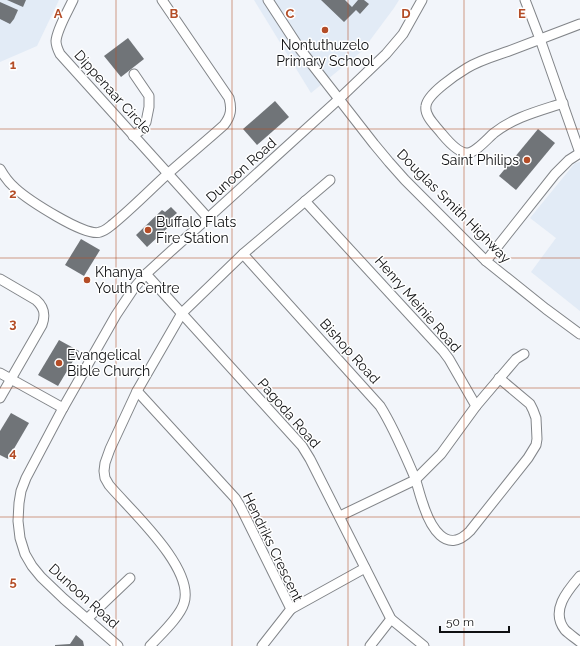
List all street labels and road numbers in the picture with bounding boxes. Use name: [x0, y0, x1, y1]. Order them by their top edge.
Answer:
street label: Dippenaar Circle: [71, 47, 155, 137]
street label: Dunoon Road: [203, 134, 279, 206]
street label: Douglas Smith Highway: [394, 146, 514, 266]
street label: Henry Meinie Road: [372, 253, 464, 355]
street label: Bishop Road: [317, 315, 383, 387]
street label: Pagoda Road: [255, 375, 323, 451]
street label: Hendriks Crescent: [240, 490, 306, 604]
street label: Dunoon Road: [46, 560, 122, 632]

